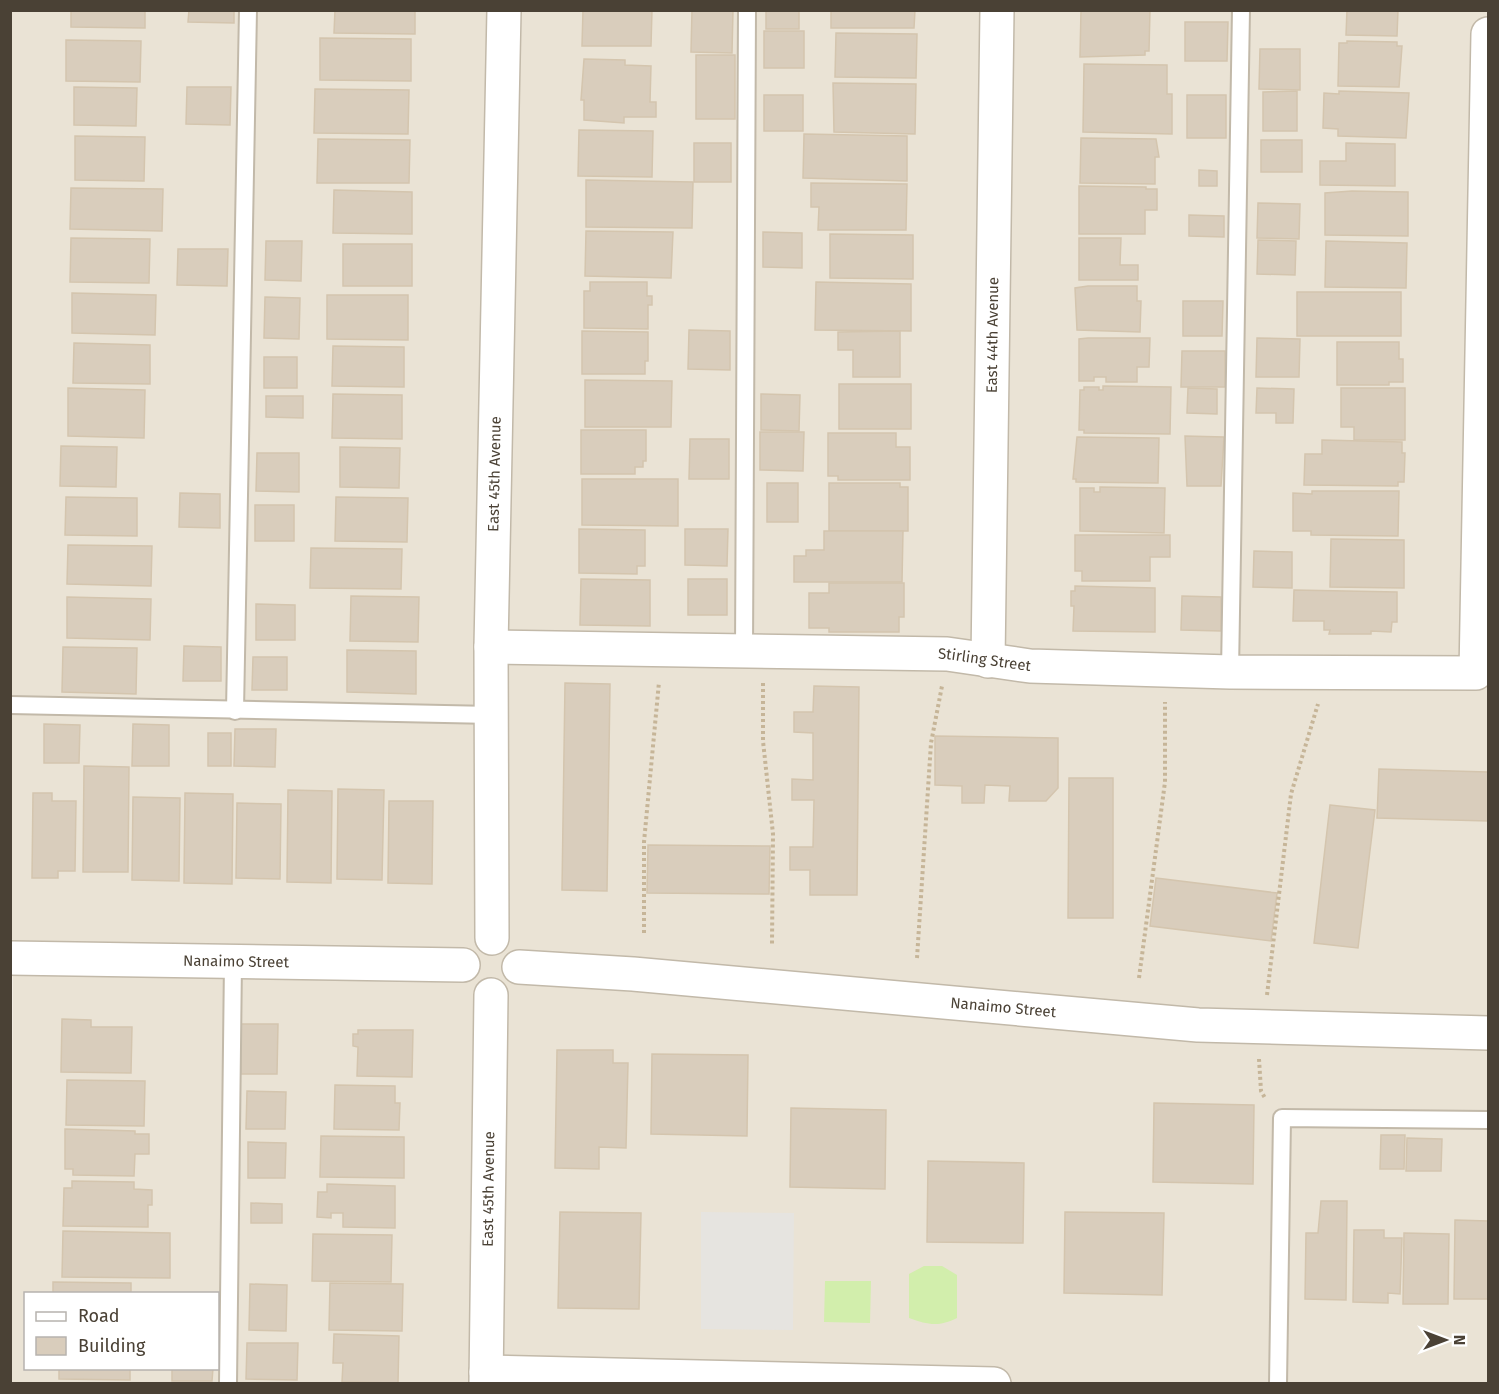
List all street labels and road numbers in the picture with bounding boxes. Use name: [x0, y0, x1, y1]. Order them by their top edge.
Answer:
street label: East 44th Avenue: [983, 277, 1002, 393]
street label: East 45th Avenue: [484, 416, 505, 532]
street label: Stirling Street: [938, 645, 1033, 675]
street label: Nanaimo Street: [183, 952, 290, 971]
street label: Nanaimo Street: [950, 994, 1057, 1021]
street label: East 45th Avenue: [479, 1131, 498, 1247]

